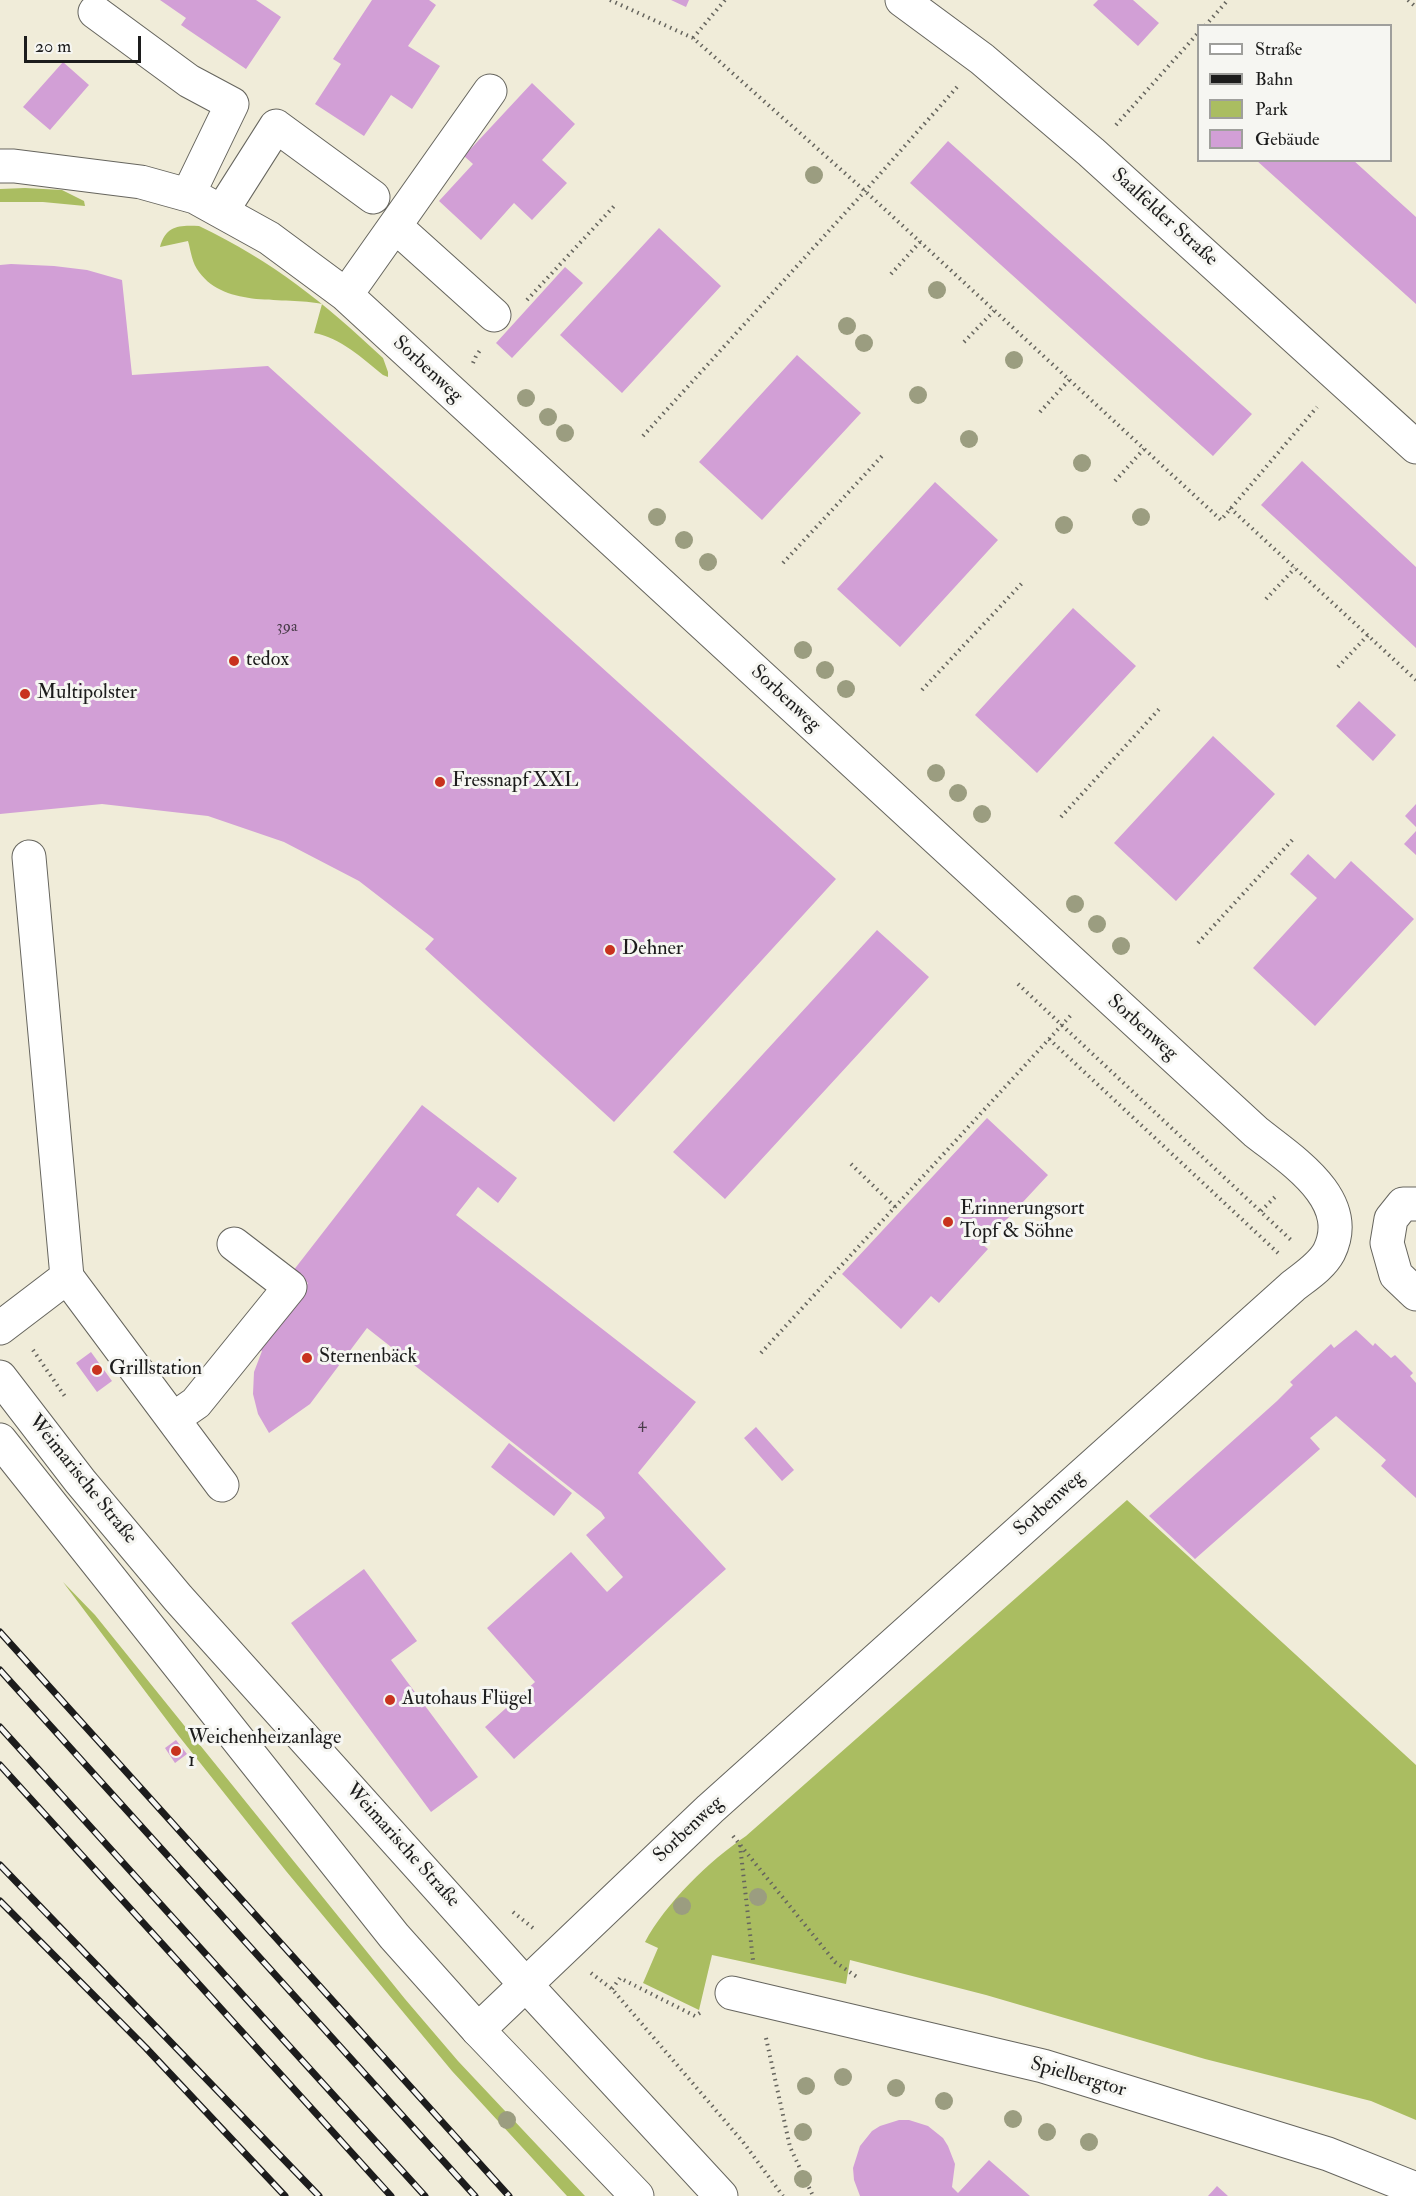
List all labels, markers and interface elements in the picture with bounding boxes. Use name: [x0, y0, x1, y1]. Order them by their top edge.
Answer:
scale bar: [27, 24, 144, 62]
legend: [1197, 24, 1392, 162]
text: 20 m: [35, 35, 71, 58]
text: Straße: [1255, 38, 1302, 61]
text: Bahn: [1255, 68, 1293, 91]
text: Park: [1255, 98, 1288, 121]
text: Gebäude: [1255, 128, 1320, 151]
street label: Saalfelder Straße: [1106, 164, 1222, 272]
street label: Sorbenweg: [387, 332, 467, 408]
house number: 39a: [277, 618, 297, 638]
place label: tedox: [246, 649, 289, 673]
marker: tedox: [227, 654, 241, 668]
street label: Sorbenweg: [745, 661, 825, 737]
place label: Multipolster: [37, 682, 137, 706]
marker: Multipolster: [18, 687, 32, 701]
place label: Fressnapf XXL: [452, 770, 578, 794]
marker: Fressnapf XXL: [433, 775, 447, 789]
place label: Dehner: [622, 938, 683, 962]
marker: Dehner: [603, 943, 617, 957]
street label: Sorbenweg: [1102, 990, 1182, 1066]
place label: Erinnerungsort Topf & Söhne: [960, 1198, 1085, 1245]
marker: Erinnerungsort Topf & Söhne: [941, 1215, 955, 1229]
place label: Sternenbäck: [319, 1346, 417, 1370]
marker: Sternenbäck: [300, 1351, 314, 1365]
place label: Grillstation: [109, 1358, 202, 1382]
marker: Grillstation: [90, 1363, 104, 1377]
street label: Weimarische Straße: [23, 1411, 141, 1549]
house number: 4: [638, 1415, 646, 1435]
street label: Sorbenweg: [1010, 1466, 1090, 1542]
place label: Autohaus Flügel: [402, 1688, 532, 1712]
marker: Autohaus Flügel: [383, 1693, 397, 1707]
place label: Weichenheizanlage 1: [188, 1727, 341, 1774]
marker: Weichenheizanlage 1: [169, 1744, 183, 1758]
street label: Weimarische Straße: [340, 1779, 464, 1913]
street label: Sorbenweg: [649, 1792, 729, 1868]
street label: Spielbergtor: [1027, 2053, 1129, 2103]

